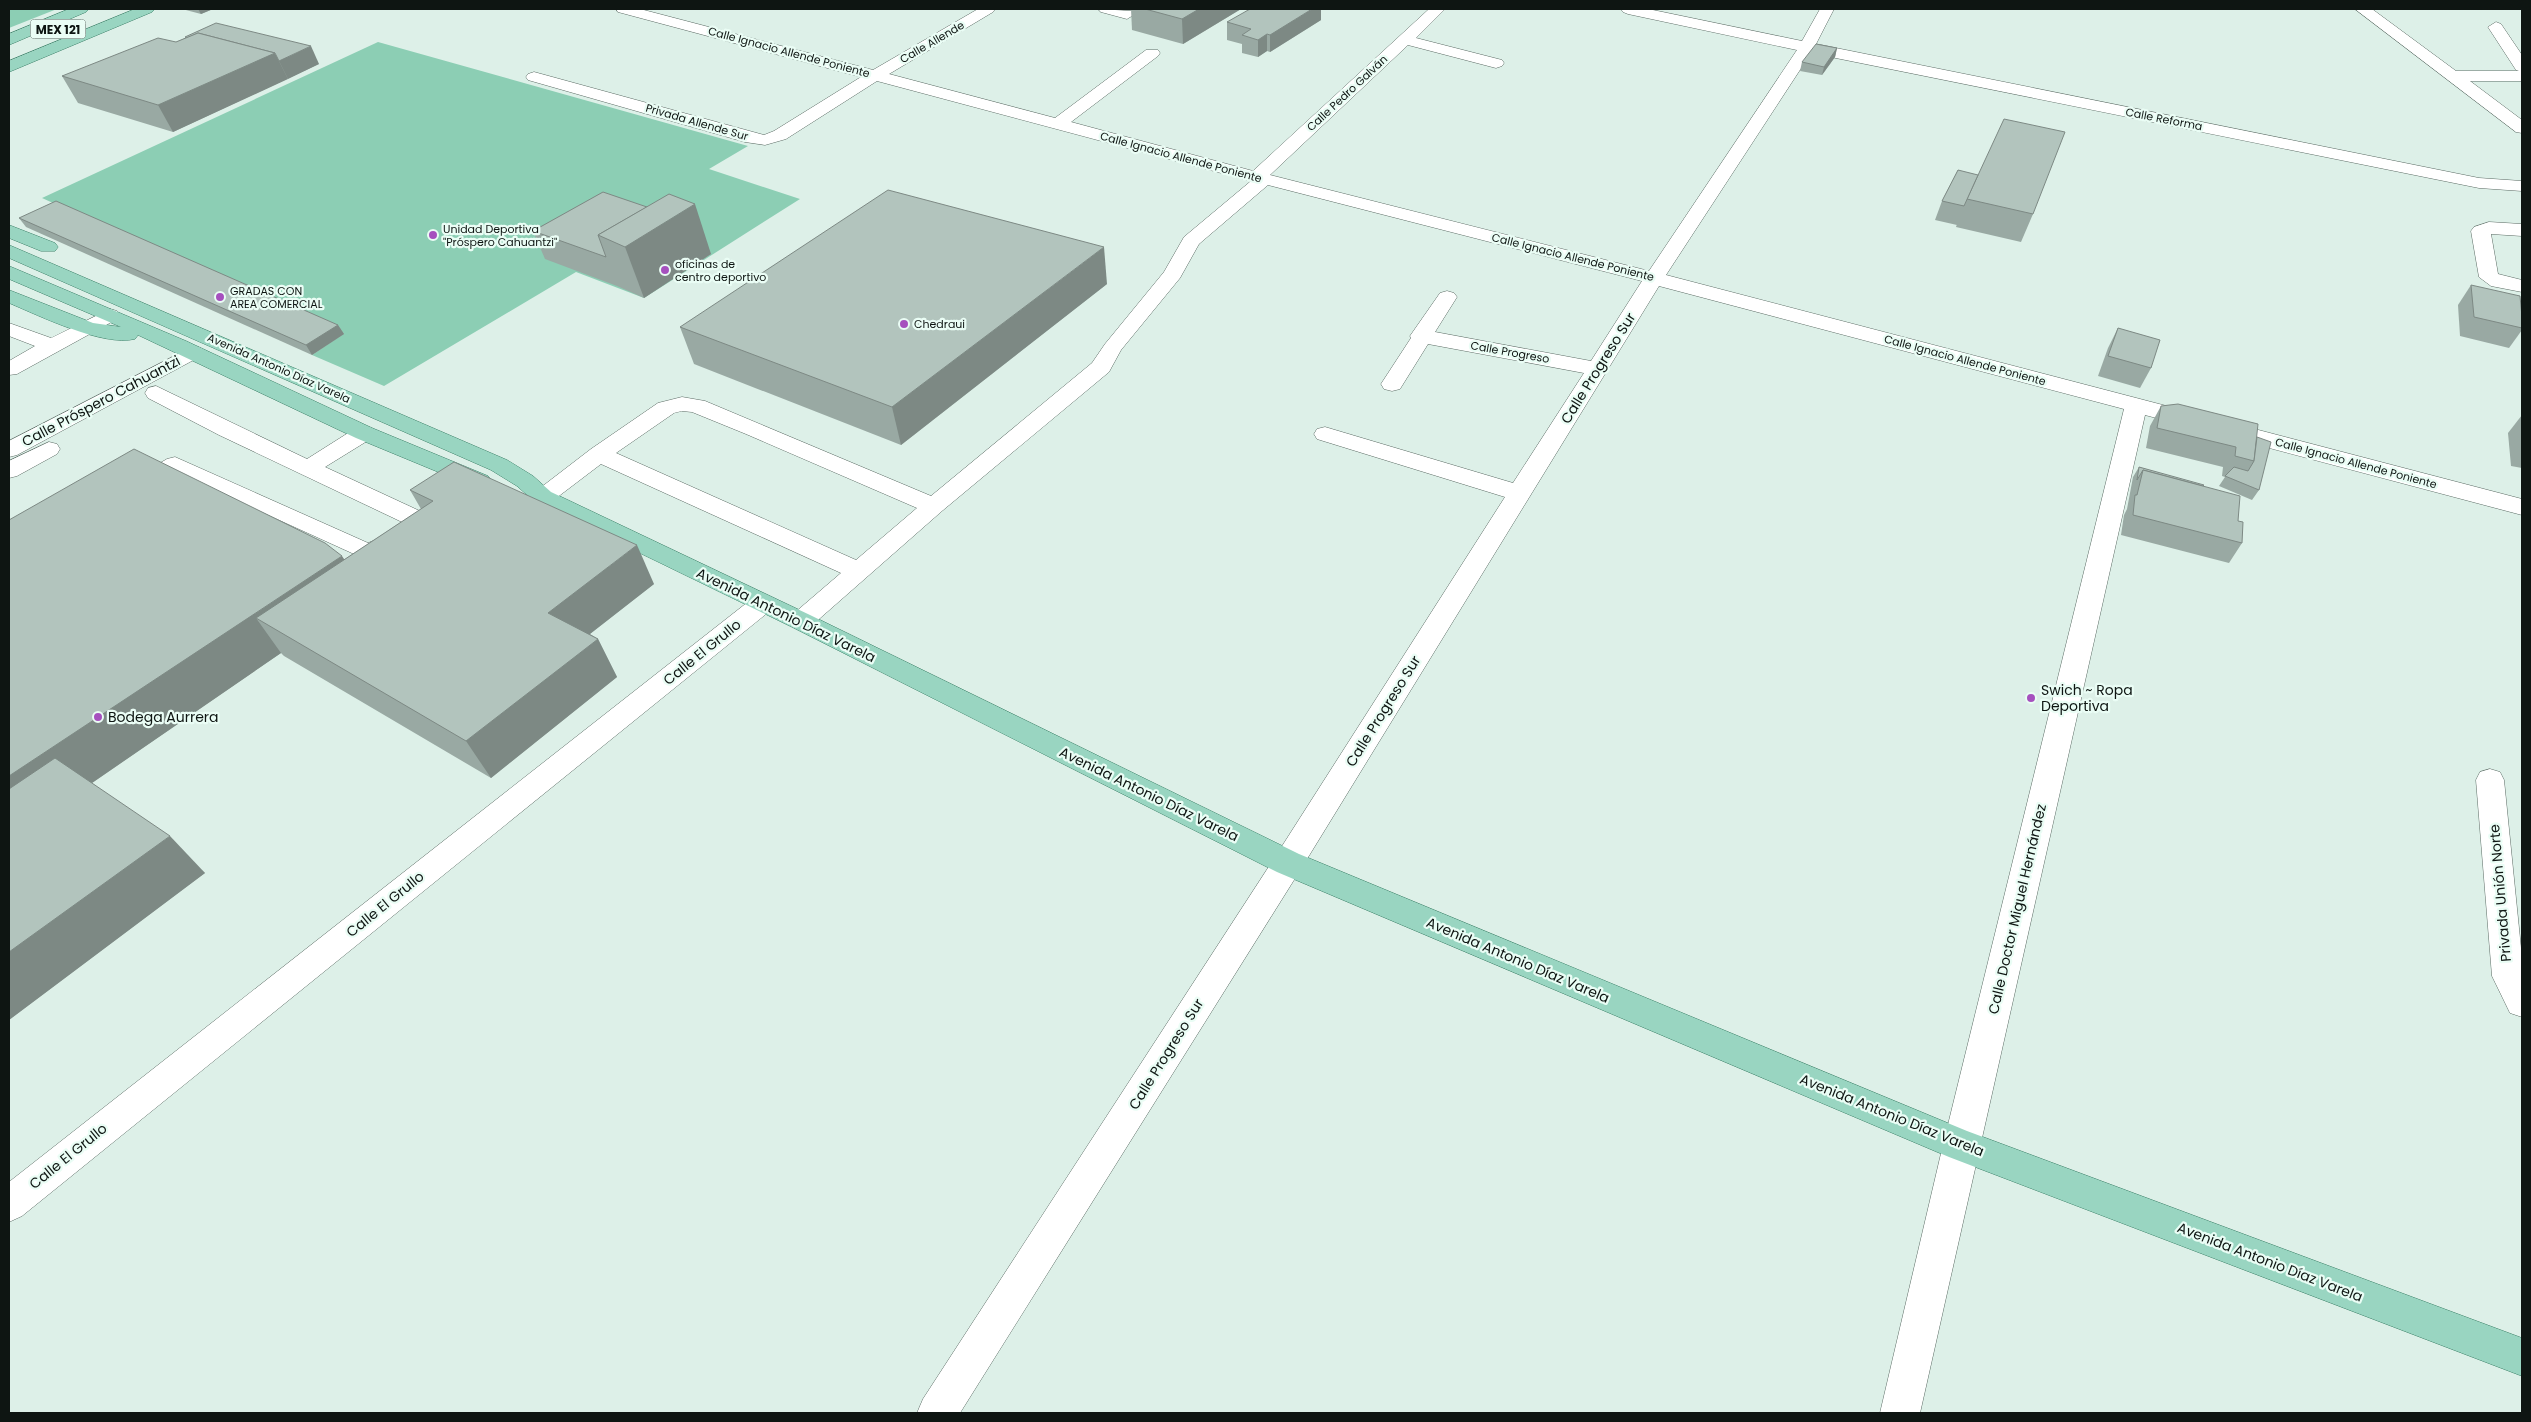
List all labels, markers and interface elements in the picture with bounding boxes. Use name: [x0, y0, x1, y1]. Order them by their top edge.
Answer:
street label: Calle Allende: [897, 17, 967, 67]
road number: MEX 121: [30, 20, 86, 38]
street label: Calle Ignacio Allende Poniente: [706, 23, 872, 81]
street label: Calle Pedro Galván: [1303, 51, 1391, 135]
street label: Privada Allende Sur: [644, 100, 750, 144]
street label: Calle Reforma: [2124, 104, 2204, 134]
street label: Calle Ignacio Allende Poniente: [1098, 128, 1264, 186]
place label: Unidad Deportiva "Próspero Cahuantzi": [443, 221, 557, 250]
marker: Unidad Deportiva "Próspero Cahuantzi": [427, 229, 439, 241]
street label: Calle Ignacio Allende Poniente: [1490, 229, 1656, 285]
place label: oficinas de centro deportivo: [675, 256, 766, 285]
marker: oficinas de centro deportivo: [659, 264, 671, 276]
place label: GRADAS CON AREA COMERCIAL: [230, 283, 323, 312]
marker: GRADAS CON AREA COMERCIAL: [214, 291, 226, 303]
street label: Calle Progreso Sur: [1556, 309, 1640, 427]
place label: Chedraui: [914, 316, 965, 332]
marker: Chedraui: [898, 318, 910, 330]
street label: Avenida Antonio Díaz Varela: [205, 329, 353, 407]
street label: Calle Ignacio Allende Poniente: [1882, 331, 2048, 389]
street label: Calle Progreso: [1469, 337, 1551, 367]
street label: Calle Próspero Cahuantzi: [18, 351, 184, 451]
street label: Calle Ignacio Allende Poniente: [2273, 434, 2439, 492]
street label: Avenida Antonio Díaz Varela: [693, 563, 879, 667]
street label: Calle El Grullo: [659, 614, 745, 690]
street label: Calle Progreso Sur: [1341, 652, 1425, 770]
place label: Swich ~ Ropa Deportiva: [2041, 680, 2133, 716]
marker: Swich ~ Ropa Deportiva: [2025, 692, 2037, 704]
place label: Bodega Aurrera: [108, 707, 219, 727]
marker: Bodega Aurrera: [92, 711, 104, 723]
street label: Avenida Antonio Díaz Varela: [1056, 742, 1242, 846]
street label: Calle Doctor Miguel Hernández: [1983, 802, 2051, 1016]
street label: Privada Unión Norte: [2484, 823, 2516, 963]
street label: Calle El Grullo: [342, 866, 428, 942]
street label: Avenida Antonio Díaz Varela: [1423, 912, 1613, 1008]
street label: Calle Progreso Sur: [1124, 995, 1208, 1113]
street label: Avenida Antonio Díaz Varela: [1797, 1069, 1987, 1161]
street label: Calle El Grullo: [25, 1118, 111, 1194]
street label: Avenida Antonio Díaz Varela: [2174, 1217, 2366, 1307]

